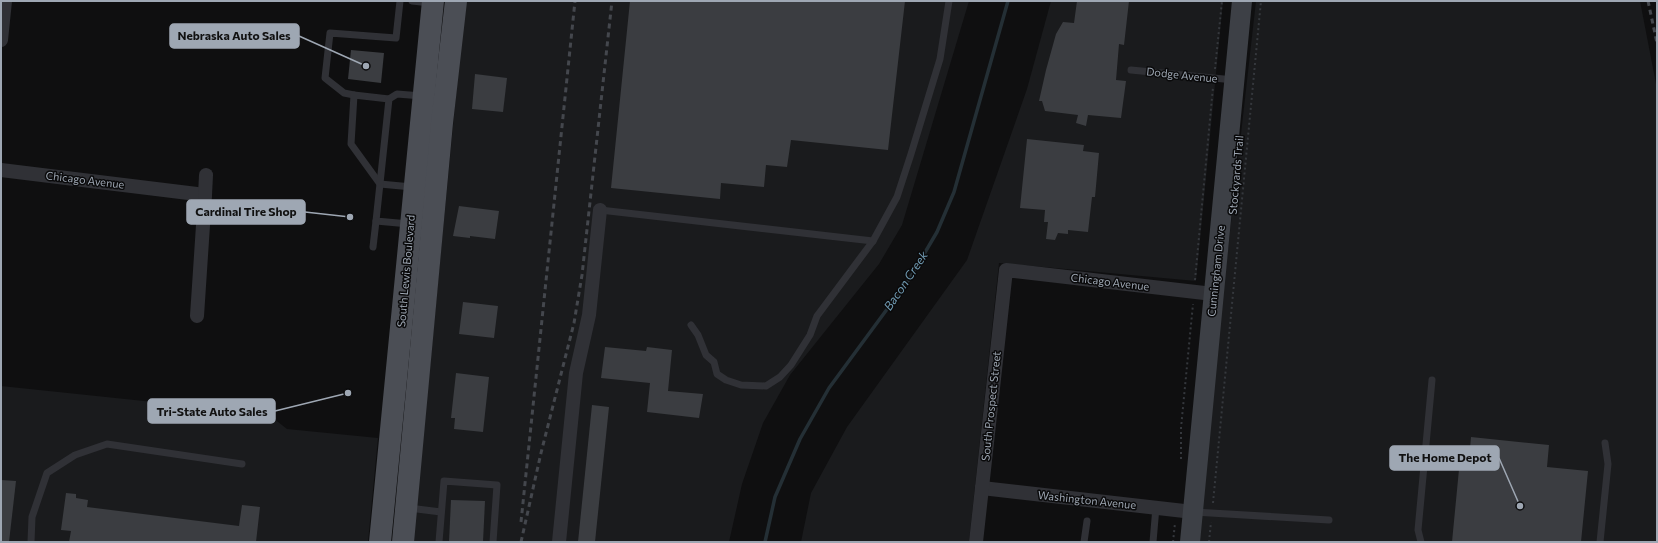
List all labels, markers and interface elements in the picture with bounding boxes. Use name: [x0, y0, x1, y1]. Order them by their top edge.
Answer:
callout: Nebraska Auto Sales: [170, 24, 299, 48]
text: Nebraska Auto Sales: [177, 28, 291, 42]
street label: Dodge Avenue: [1146, 64, 1218, 85]
street label: Stockyards Trail: [1226, 135, 1245, 215]
street label: Chicago Avenue: [45, 168, 125, 191]
callout: Cardinal Tire Shop: [187, 200, 305, 224]
text: Cardinal Tire Shop: [195, 204, 297, 218]
street label: South Lewis Boulevard: [394, 214, 417, 328]
street label: Cunningham Drive: [1204, 224, 1227, 317]
water label: Bacon Creek: [880, 248, 930, 313]
street label: Chicago Avenue: [1070, 270, 1150, 293]
street label: South Prospect Street: [978, 350, 1003, 461]
callout: Tri-State Auto Sales: [148, 399, 275, 423]
text: Tri-State Auto Sales: [156, 404, 268, 418]
callout: The Home Depot: [1390, 446, 1499, 470]
text: The Home Depot: [1399, 450, 1491, 464]
street label: Washington Avenue: [1037, 488, 1137, 511]

